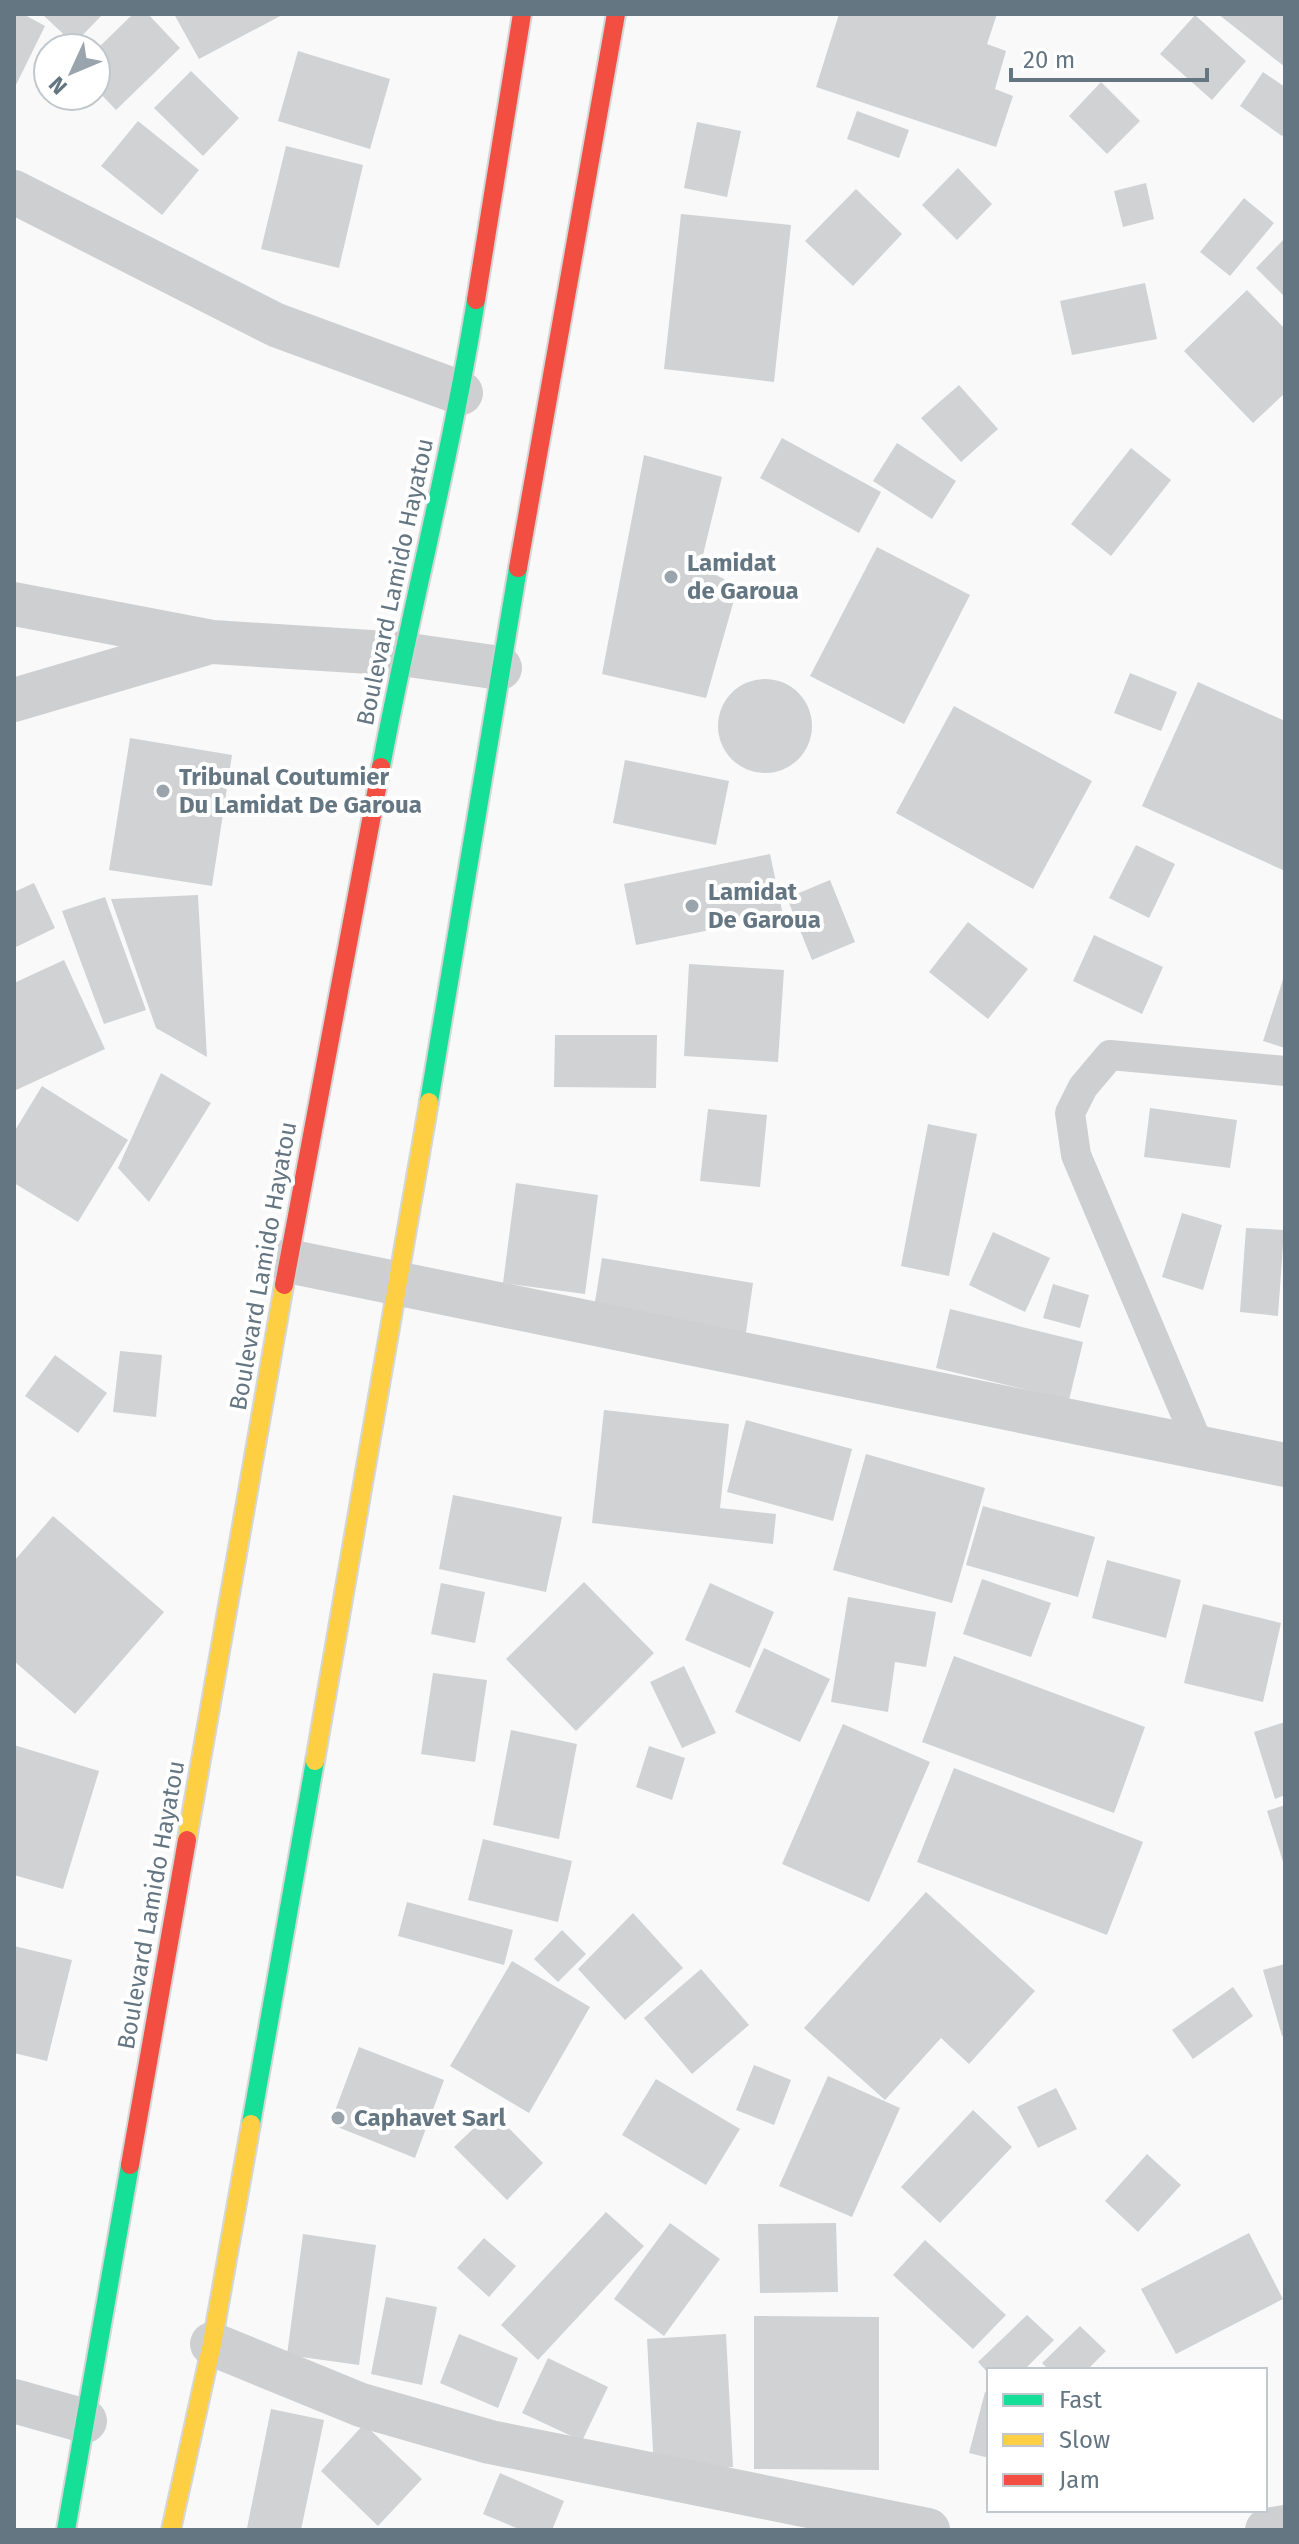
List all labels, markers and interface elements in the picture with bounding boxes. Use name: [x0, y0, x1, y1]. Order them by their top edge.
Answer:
north arrow: [32, 32, 112, 112]
scale bar: [1011, 32, 1207, 82]
text: 20 m: [1023, 46, 1075, 74]
text: N: [43, 71, 73, 100]
street label: Boulevard Lamido Hayatou: [351, 436, 439, 728]
place label: Lamidat de Garoua: [687, 549, 799, 605]
marker: Lamidat de Garoua: [662, 568, 680, 586]
place label: Tribunal Coutumier Du Lamidat De Garoua: [179, 763, 422, 819]
marker: Tribunal Coutumier Du Lamidat De Garoua: [154, 782, 172, 800]
place label: Lamidat De Garoua: [708, 878, 821, 934]
marker: Lamidat De Garoua: [683, 897, 701, 915]
street label: Boulevard Lamido Hayatou: [224, 1119, 302, 1413]
street label: Boulevard Lamido Hayatou: [112, 1758, 190, 2052]
place label: Caphavet Sarl: [354, 2104, 507, 2132]
marker: Caphavet Sarl: [329, 2109, 347, 2127]
legend: [987, 2368, 1267, 2512]
text: Fast: [1059, 2386, 1102, 2414]
text: Slow: [1059, 2426, 1110, 2454]
text: Jam: [1059, 2466, 1100, 2494]

